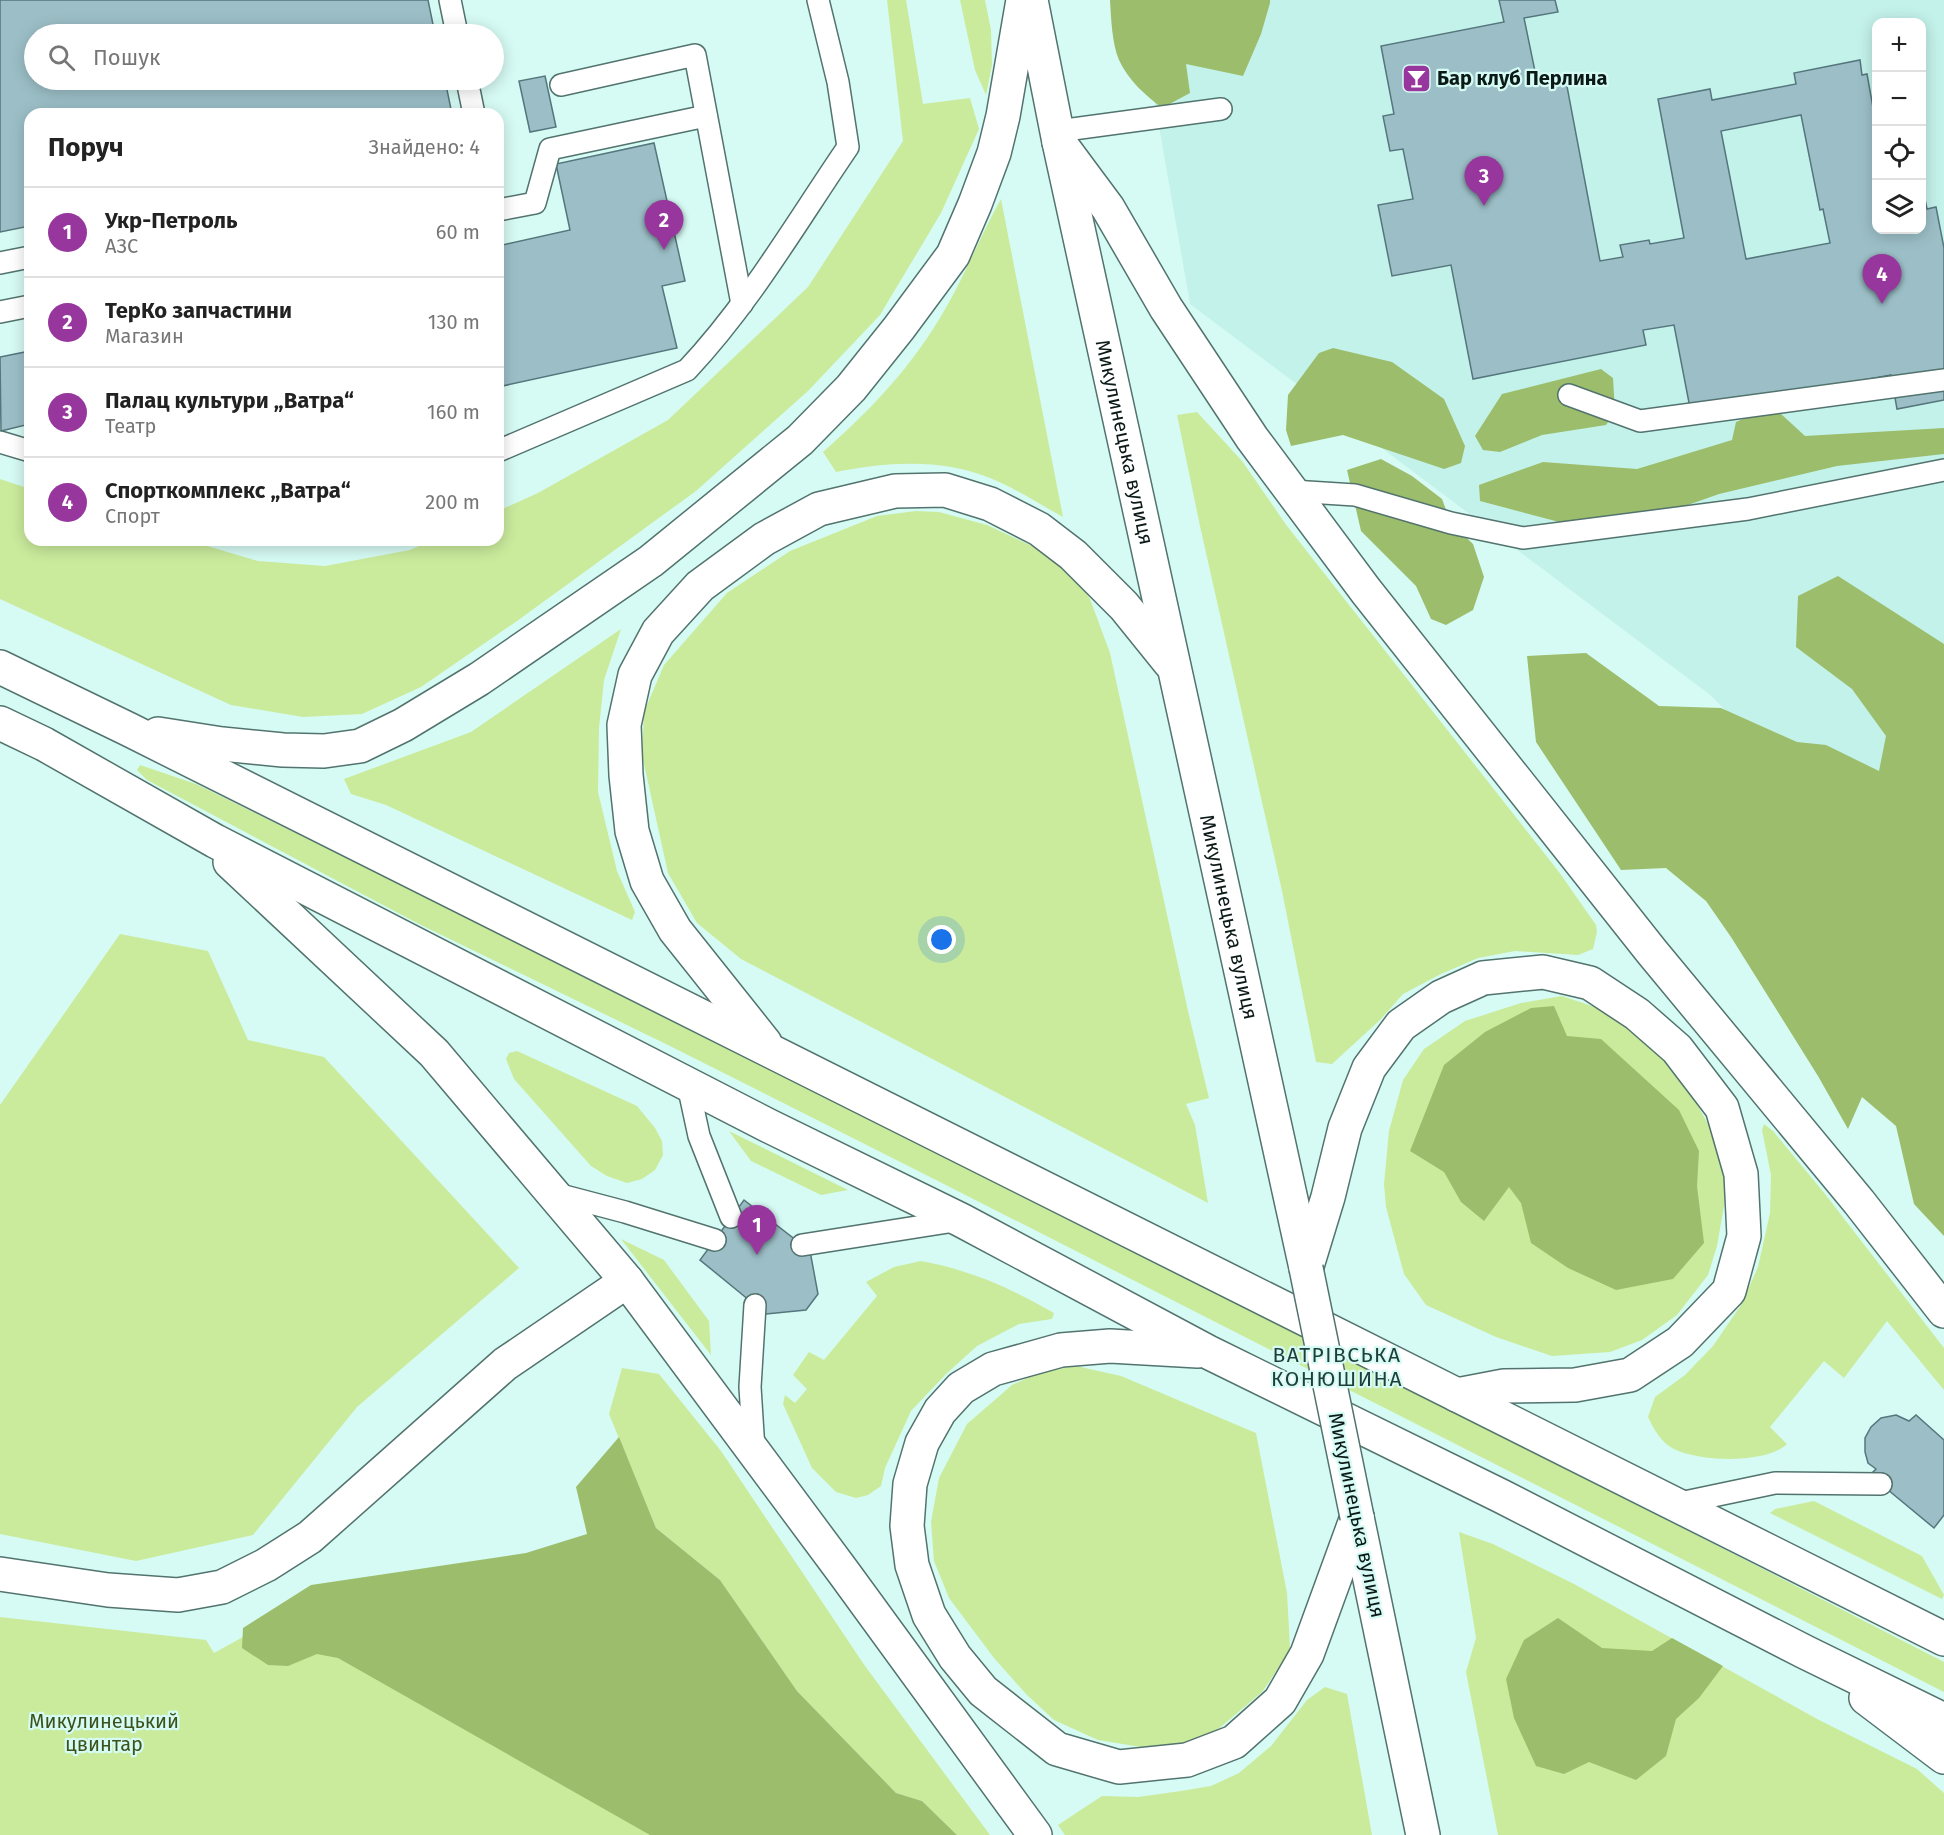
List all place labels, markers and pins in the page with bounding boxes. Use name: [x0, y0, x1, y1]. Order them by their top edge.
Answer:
bar icon: Бар клуб Перлина: [1400, 62, 1432, 94]
place label: Бар клуб Перлина: [1437, 66, 1607, 90]
pin: 3: [1464, 156, 1504, 206]
pin: 2: [644, 200, 684, 250]
pin: 4: [1862, 254, 1902, 304]
pin: 1: [738, 1206, 777, 1255]

